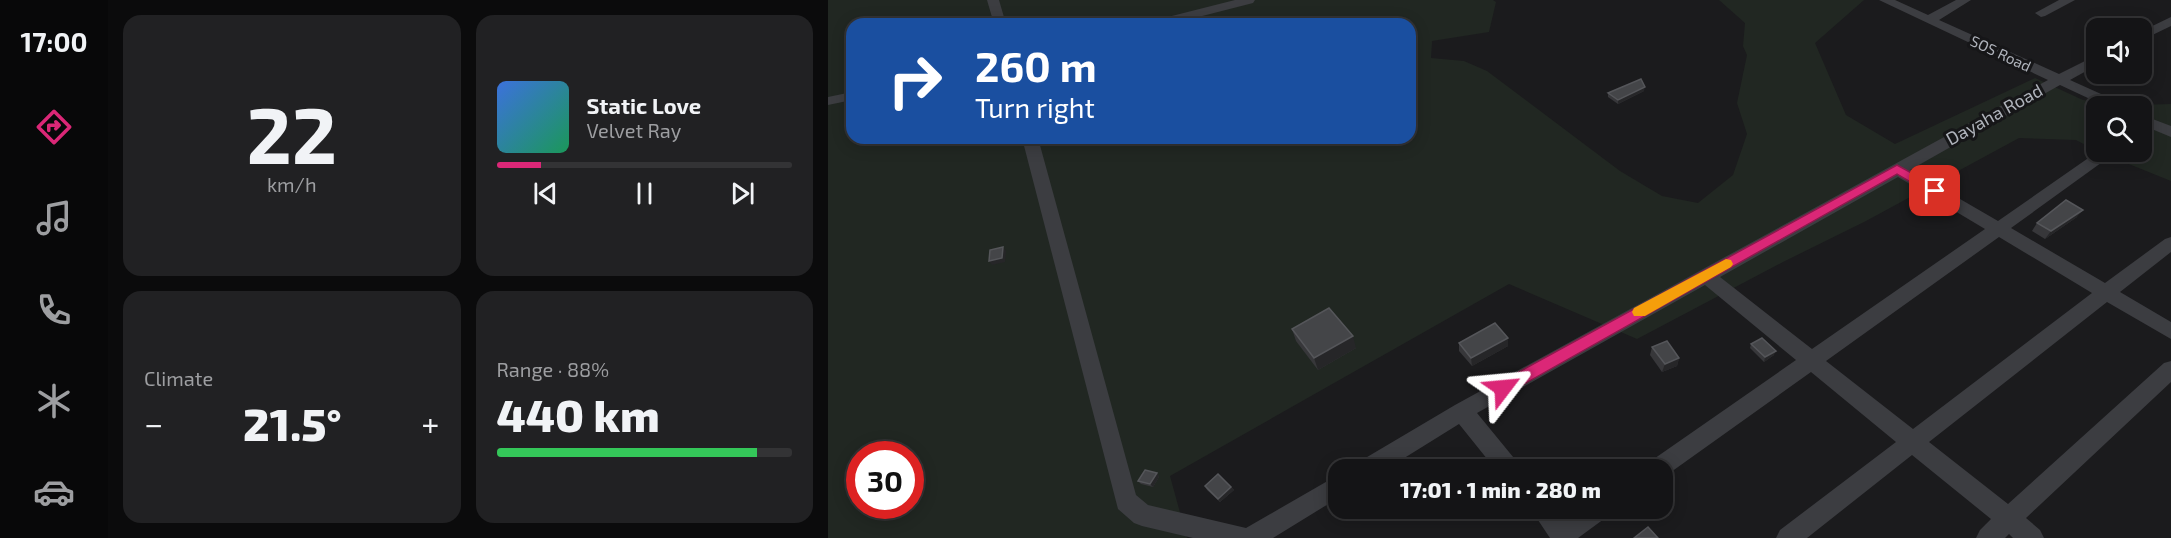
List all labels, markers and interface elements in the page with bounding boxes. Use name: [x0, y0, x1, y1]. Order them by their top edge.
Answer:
map controls: [2086, 18, 2152, 162]
button: sound: [2086, 18, 2152, 84]
text: 17:00: [21, 25, 87, 57]
street label: SOS Road: [1968, 31, 2034, 75]
text: 260 m: [975, 40, 1097, 90]
icon: right: [876, 42, 954, 120]
street label: Dayaha Road: [1942, 78, 2046, 150]
text: 22: [246, 86, 337, 180]
text: Turn right: [975, 91, 1095, 123]
text: Static Love: [587, 92, 701, 118]
button: search: [2086, 96, 2152, 162]
icon: directions: [33, 106, 75, 148]
text: Velvet Ray: [587, 118, 681, 142]
pin: [1909, 165, 1960, 216]
text: km/h: [267, 172, 317, 196]
icon: arrive: [1918, 174, 1951, 207]
icon: previous: [529, 177, 562, 210]
icon: pause: [628, 177, 661, 210]
icon: next: [726, 177, 759, 210]
icon: music: [33, 197, 75, 239]
icon: phone: [33, 289, 75, 331]
position arrow: [1471, 356, 1535, 420]
text: Range · 88%: [497, 357, 609, 381]
text: Climate: [144, 366, 213, 390]
icon: climate: [33, 380, 75, 422]
text: 440 km: [497, 387, 660, 441]
text: 21.5°: [243, 396, 342, 450]
text: −: [144, 403, 163, 443]
text: +: [421, 403, 439, 443]
speed limit sign: 30: [846, 441, 924, 519]
icon: car: [33, 471, 75, 513]
text: 17:01 · 1 min · 280 m: [1400, 476, 1601, 502]

